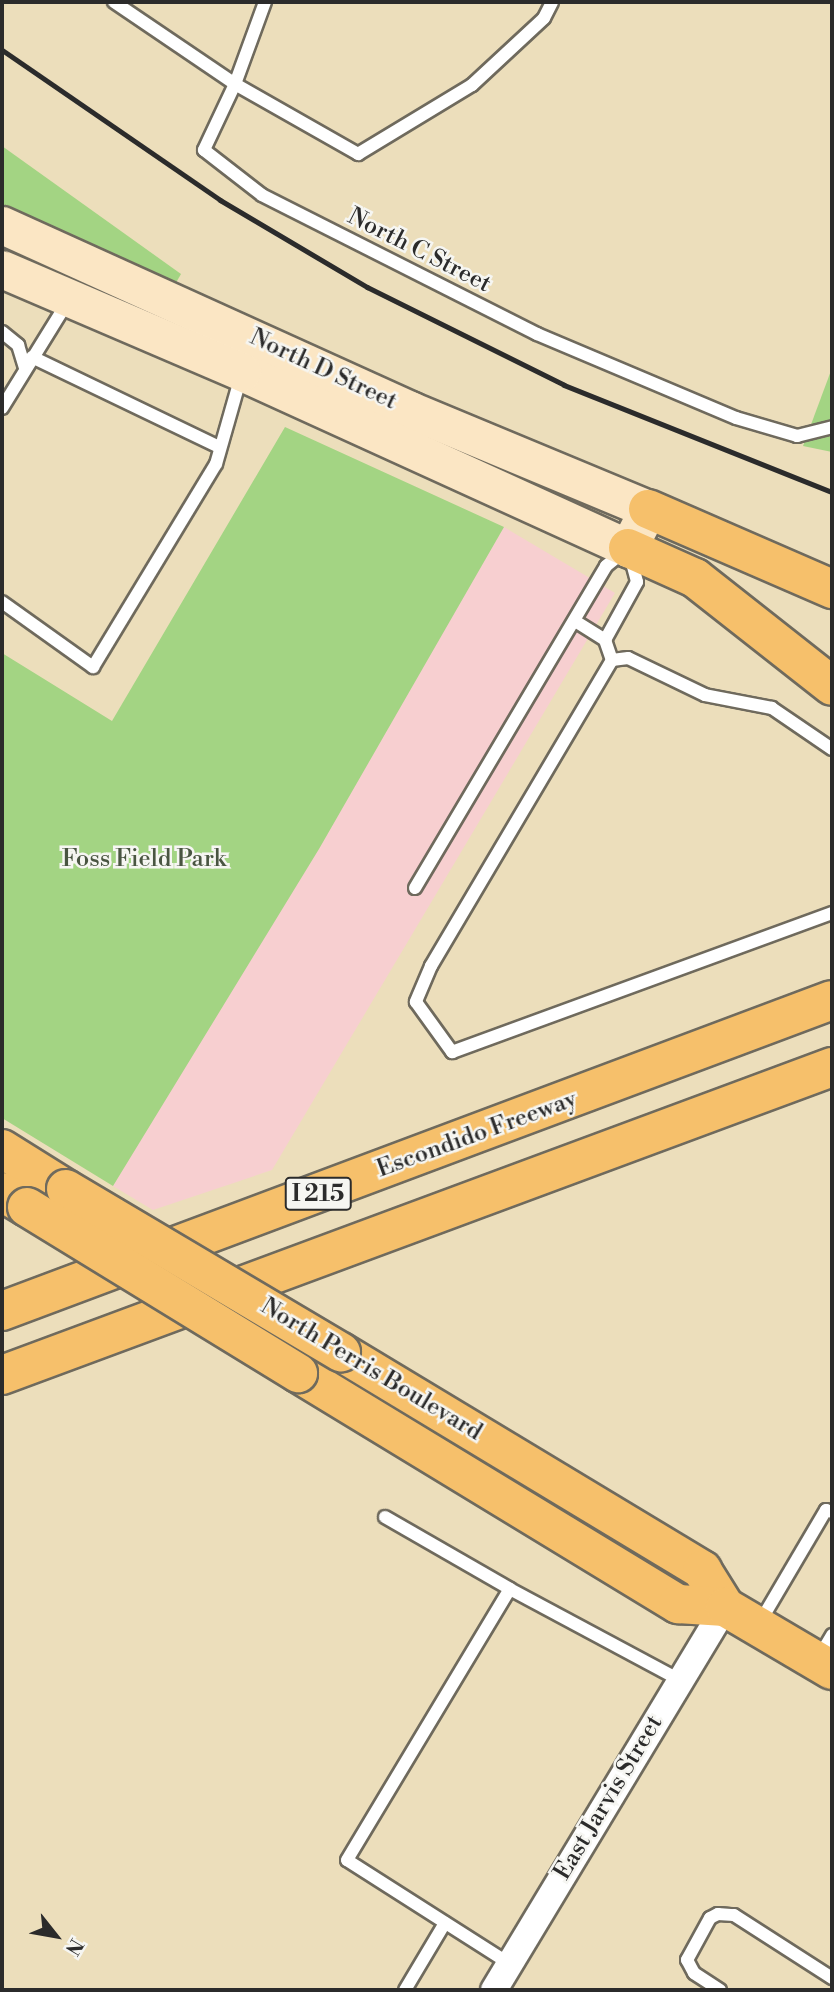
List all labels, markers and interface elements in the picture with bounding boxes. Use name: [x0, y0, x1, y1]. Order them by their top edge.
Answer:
street label: North C Street: [343, 203, 495, 299]
street label: North D Street: [245, 323, 401, 417]
park label: Foss Field Park: [62, 846, 226, 874]
street label: Escondido Freeway: [373, 1085, 581, 1185]
road number: I 215: [283, 1175, 353, 1214]
street label: North Perris Boulevard: [255, 1292, 487, 1448]
street label: East Jarvis Street: [548, 1710, 670, 1886]
north arrow: [21, 1901, 91, 1971]
text: N: [60, 1934, 88, 1959]

